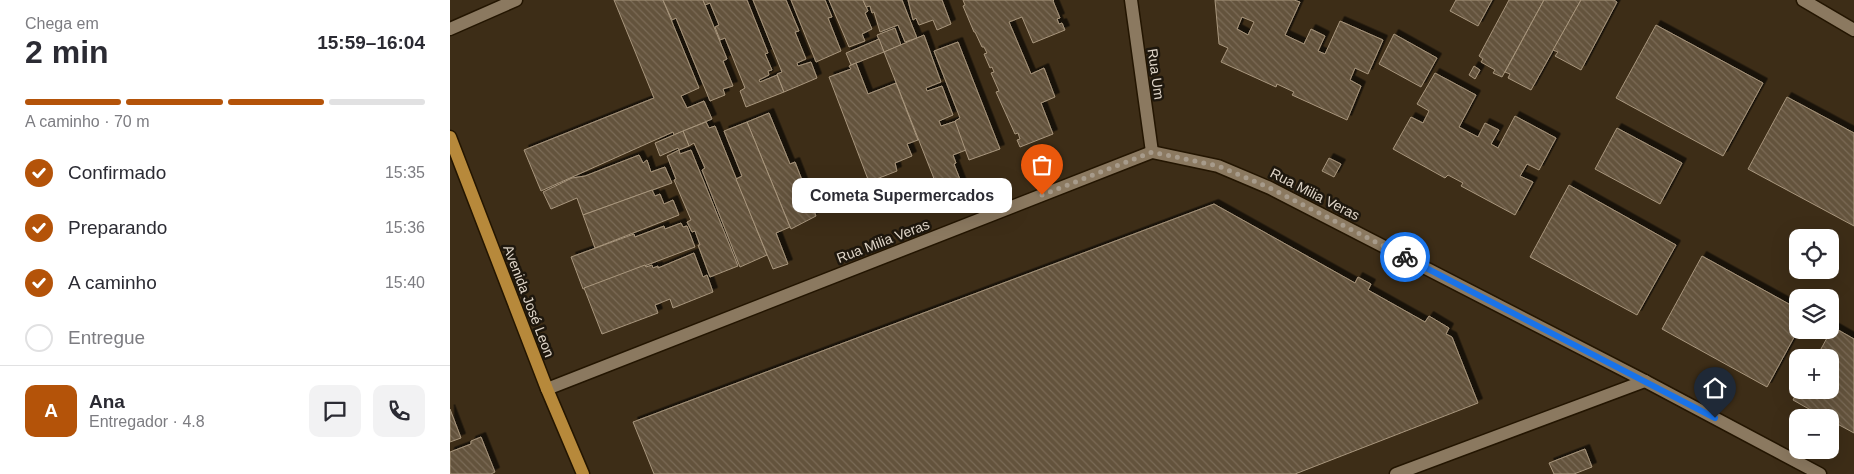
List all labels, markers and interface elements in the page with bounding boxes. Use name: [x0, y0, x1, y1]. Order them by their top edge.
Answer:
text: Chega em: [25, 15, 99, 32]
text: 15:59–16:04: [317, 32, 425, 53]
text: 2 min: [25, 34, 109, 70]
street label: Rua Um: [1145, 47, 1167, 101]
text: A caminho · 70 m: [25, 113, 150, 130]
pin: [1021, 144, 1063, 195]
icon: bag: [1028, 151, 1056, 179]
icon: check: [25, 159, 53, 187]
text: Confirmado: [68, 162, 166, 183]
text: 15:35: [385, 164, 425, 181]
street label: Rua Milia Veras: [1268, 165, 1362, 223]
callout: Cometa Supermercados: [792, 178, 1012, 212]
text: Cometa Supermercados: [810, 187, 994, 204]
icon: check: [25, 214, 53, 242]
street label: Rua Milia Veras: [834, 216, 932, 266]
text: Preparando: [68, 217, 167, 238]
text: 15:36: [385, 219, 425, 236]
map controls: [1789, 229, 1839, 459]
button: locate: [1789, 229, 1839, 279]
courier: [1380, 232, 1430, 282]
street label: Avenida José Leon: [500, 243, 558, 359]
icon: bike: [1391, 243, 1419, 271]
icon: check: [25, 269, 53, 297]
text: A caminho: [68, 272, 157, 293]
text: 15:40: [385, 274, 425, 291]
button: layers: [1789, 289, 1839, 339]
text: Entregue: [68, 327, 145, 348]
button: +: [1789, 349, 1839, 399]
pin: [1694, 367, 1736, 418]
icon: home: [1701, 374, 1729, 402]
button: chat: [309, 385, 361, 437]
button: phone: [373, 385, 425, 437]
text: Ana: [89, 391, 125, 412]
text: A: [44, 400, 58, 421]
button: −: [1789, 409, 1839, 459]
text: Entregador · 4.8: [89, 413, 205, 430]

